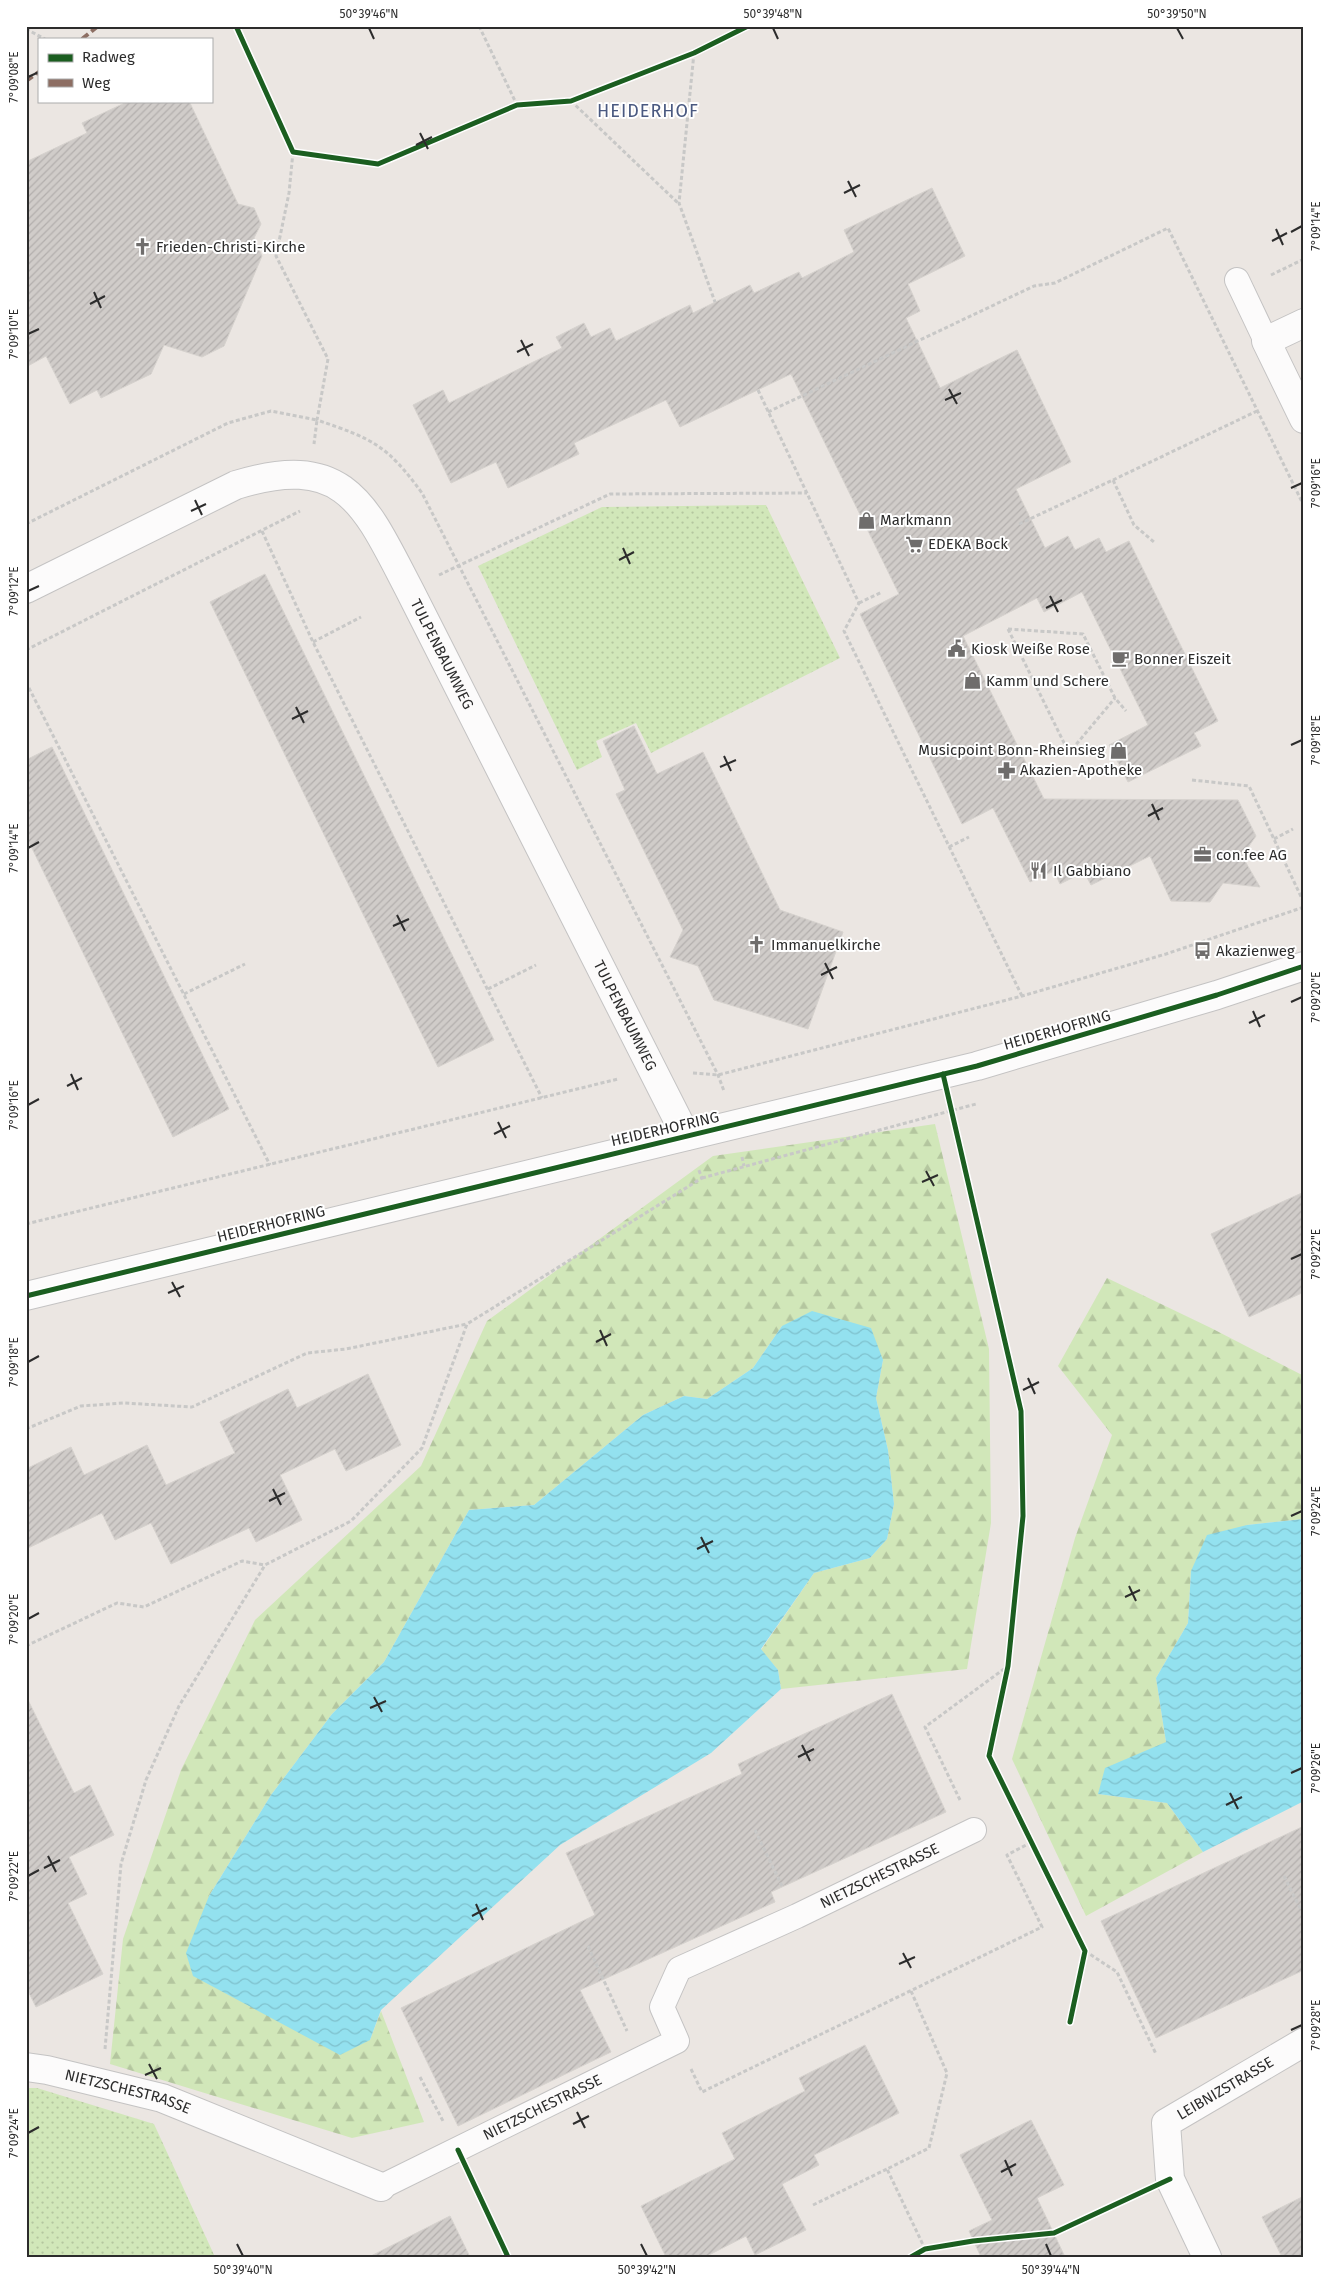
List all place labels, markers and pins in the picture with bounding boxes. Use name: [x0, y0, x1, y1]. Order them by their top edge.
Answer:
church icon: Frieden-Christi-Kirche: [132, 237, 152, 257]
place label: Frieden-Christi-Kirche: [156, 238, 305, 256]
shop icon: Markmann: [856, 510, 876, 530]
place label: Markmann: [880, 511, 952, 529]
supermarket icon: EDEKA Bock: [904, 534, 924, 554]
place label: EDEKA Bock: [928, 535, 1008, 553]
public building icon: Kiosk Weiße Rose: [947, 639, 967, 659]
place label: Kiosk Weiße Rose: [971, 640, 1090, 658]
cafe icon: Bonner Eiszeit: [1110, 649, 1130, 669]
place label: Bonner Eiszeit: [1134, 650, 1232, 668]
shop icon: Kamm und Schere: [962, 671, 982, 691]
place label: Kamm und Schere: [986, 672, 1109, 690]
shop icon: Musicpoint Bonn-Rheinsieg: [1109, 740, 1129, 760]
place label: Musicpoint Bonn-Rheinsieg: [918, 741, 1105, 759]
pharmacy icon: Akazien-Apotheke: [996, 760, 1016, 780]
place label: Akazien-Apotheke: [1020, 761, 1142, 779]
office icon: con.fee AG: [1192, 845, 1212, 865]
place label: con.fee AG: [1216, 846, 1287, 864]
restaurant icon: Il Gabbiano: [1029, 861, 1049, 881]
place label: Il Gabbiano: [1053, 862, 1131, 880]
church icon: Immanuelkirche: [747, 935, 767, 955]
place label: Immanuelkirche: [771, 936, 881, 954]
bus stop icon: Akazienweg: [1192, 941, 1212, 961]
place label: Akazienweg: [1216, 942, 1295, 960]

